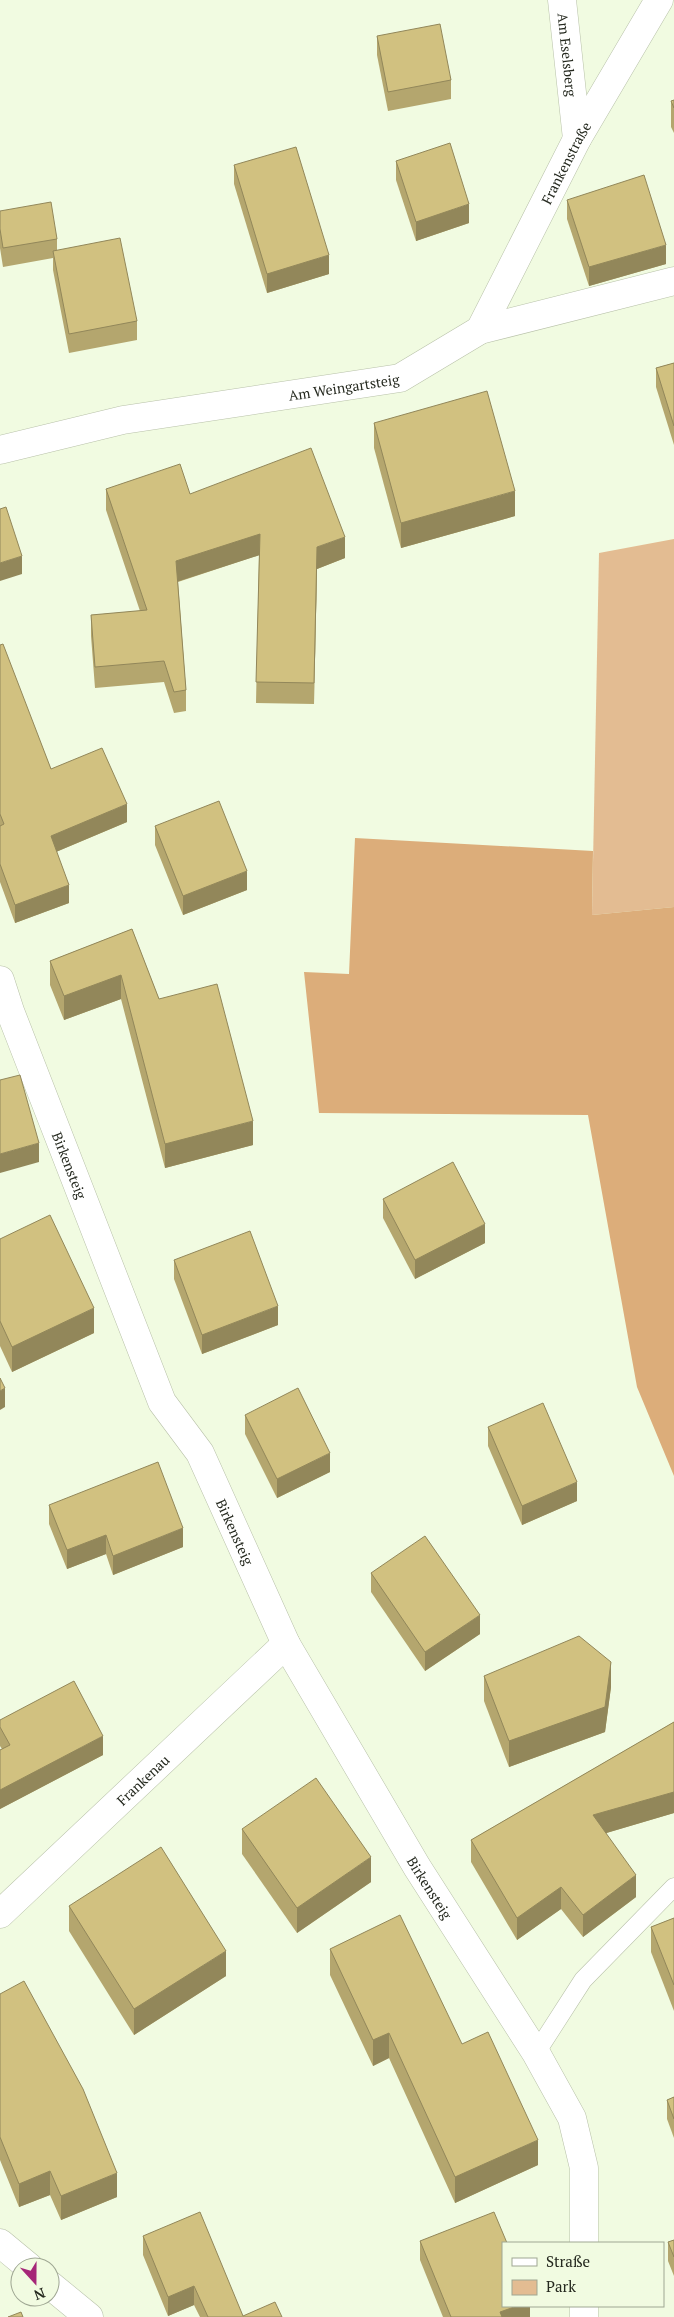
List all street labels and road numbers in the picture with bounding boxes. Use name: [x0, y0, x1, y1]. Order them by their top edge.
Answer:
street label: Am Eselsberg: [554, 12, 582, 98]
street label: Frankenstraße: [536, 118, 595, 207]
street label: Am Weingartsteig: [287, 369, 401, 404]
street label: Birkensteig: [48, 1129, 92, 1202]
street label: Birkensteig: [212, 1496, 259, 1568]
street label: Frankenau: [112, 1750, 173, 1809]
street label: Birkensteig: [403, 1853, 457, 1923]

